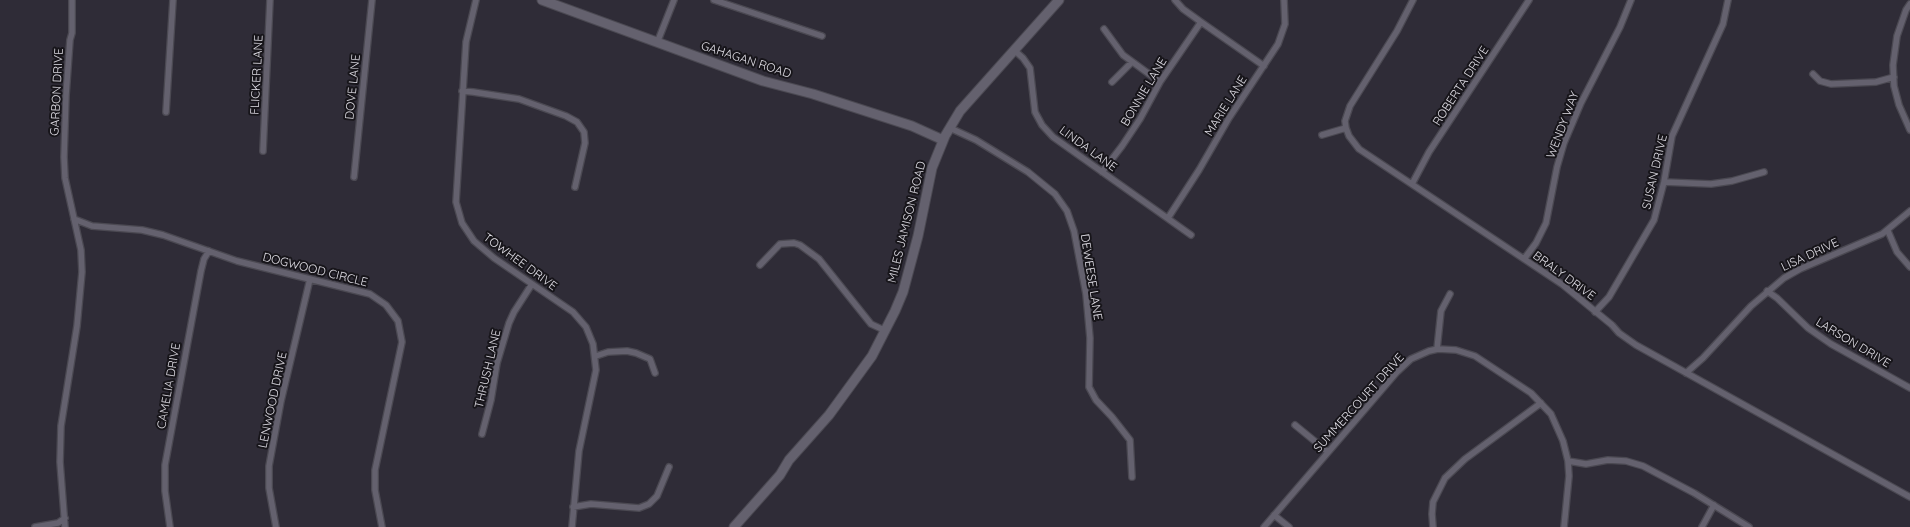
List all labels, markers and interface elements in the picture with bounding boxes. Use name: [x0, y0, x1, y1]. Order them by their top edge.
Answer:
street label: FLICKER LANE: [248, 35, 266, 115]
street label: GAHAGAN ROAD: [699, 39, 793, 81]
street label: ROBERTA DRIVE: [1430, 44, 1492, 128]
street label: GARBON DRIVE: [48, 48, 66, 136]
street label: DOVE LANE: [342, 54, 364, 120]
street label: BONNIE LANE: [1118, 55, 1170, 129]
street label: MARIE LANE: [1202, 73, 1250, 139]
street label: WENDY WAY: [1544, 89, 1582, 161]
street label: LINDA LANE: [1056, 123, 1120, 175]
street label: SUSAN DRIVE: [1639, 133, 1671, 211]
street label: MILES JAMISON ROAD: [885, 160, 929, 284]
street label: TOWHEE DRIVE: [480, 230, 560, 294]
street label: DEWEESE LANE: [1077, 233, 1105, 321]
street label: LISA DRIVE: [1779, 235, 1841, 275]
street label: BRALY DRIVE: [1530, 249, 1598, 303]
street label: DOGWOOD CIRCLE: [261, 250, 369, 290]
street label: LARSON DRIVE: [1813, 315, 1893, 371]
street label: THRUSH LANE: [472, 328, 504, 410]
street label: CAMELIA DRIVE: [154, 342, 184, 430]
street label: LENWOOD DRIVE: [256, 350, 290, 450]
street label: SUMMERCOURT DRIVE: [1311, 351, 1407, 455]

